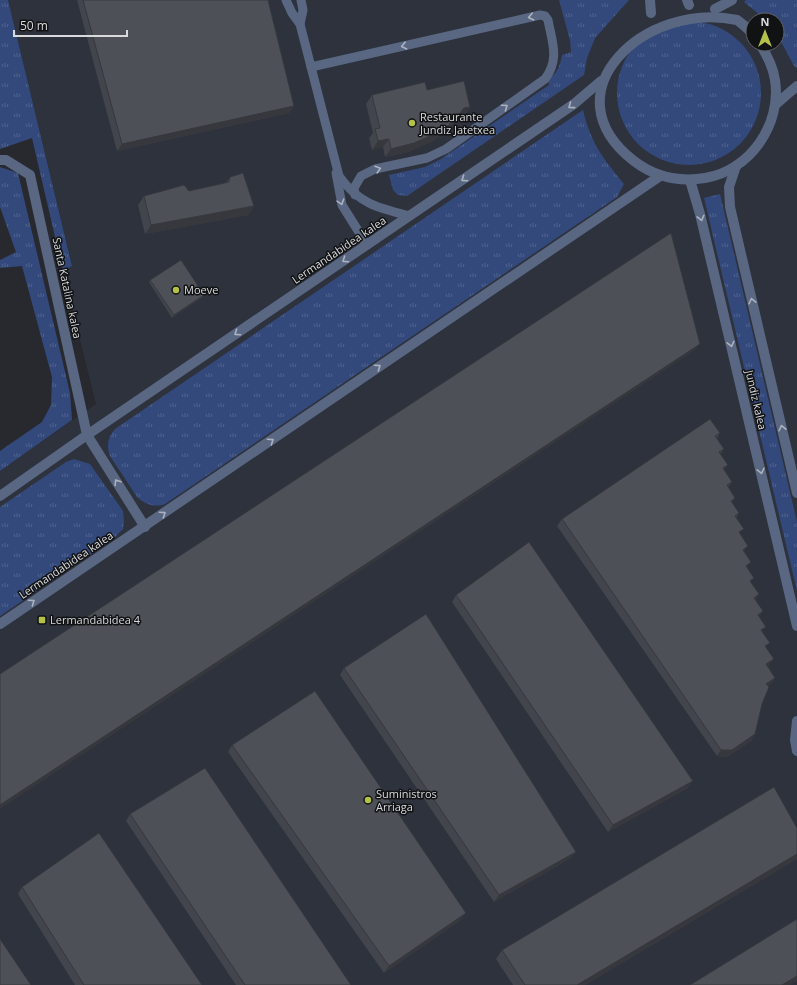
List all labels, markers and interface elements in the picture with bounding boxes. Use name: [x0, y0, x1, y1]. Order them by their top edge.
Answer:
scale bar: [14, 12, 127, 38]
one-way arrow: [528, 12, 534, 20]
north arrow: [745, 12, 785, 52]
text: N: [761, 14, 769, 29]
text: 50 m: [20, 17, 48, 34]
one-way arrow: [401, 41, 408, 49]
one-way arrow: [569, 101, 576, 108]
one-way arrow: [500, 105, 507, 112]
place label: Restaurante Jundiz Jatetxea: [419, 109, 495, 137]
marker: Restaurante Jundiz Jatetxea: [407, 118, 417, 128]
one-way arrow: [374, 165, 381, 174]
one-way arrow: [461, 175, 468, 182]
one-way arrow: [337, 198, 345, 205]
street label: Lermandabidea kalea: [289, 212, 389, 287]
one-way arrow: [696, 214, 705, 221]
street label: Santa Katalina kalea: [49, 236, 86, 340]
one-way arrow: [342, 255, 349, 262]
place label: Moeve: [184, 282, 218, 297]
marker: Moeve: [171, 285, 181, 295]
one-way arrow: [748, 298, 756, 304]
one-way arrow: [234, 328, 241, 336]
one-way arrow: [726, 340, 735, 347]
one-way arrow: [374, 364, 381, 372]
street label: Jundiz kalea: [742, 368, 771, 431]
one-way arrow: [778, 424, 786, 431]
one-way arrow: [266, 439, 273, 446]
one-way arrow: [756, 468, 764, 474]
one-way arrow: [114, 479, 121, 486]
one-way arrow: [159, 511, 166, 519]
street label: Lermandabidea kalea: [16, 527, 116, 602]
one-way arrow: [28, 600, 35, 607]
place label: Lermandabidea 4: [50, 612, 141, 627]
marker: Lermandabidea 4: [37, 615, 47, 625]
place label: Suministros Arriaga: [376, 786, 437, 814]
marker: Suministros Arriaga: [363, 795, 373, 805]

